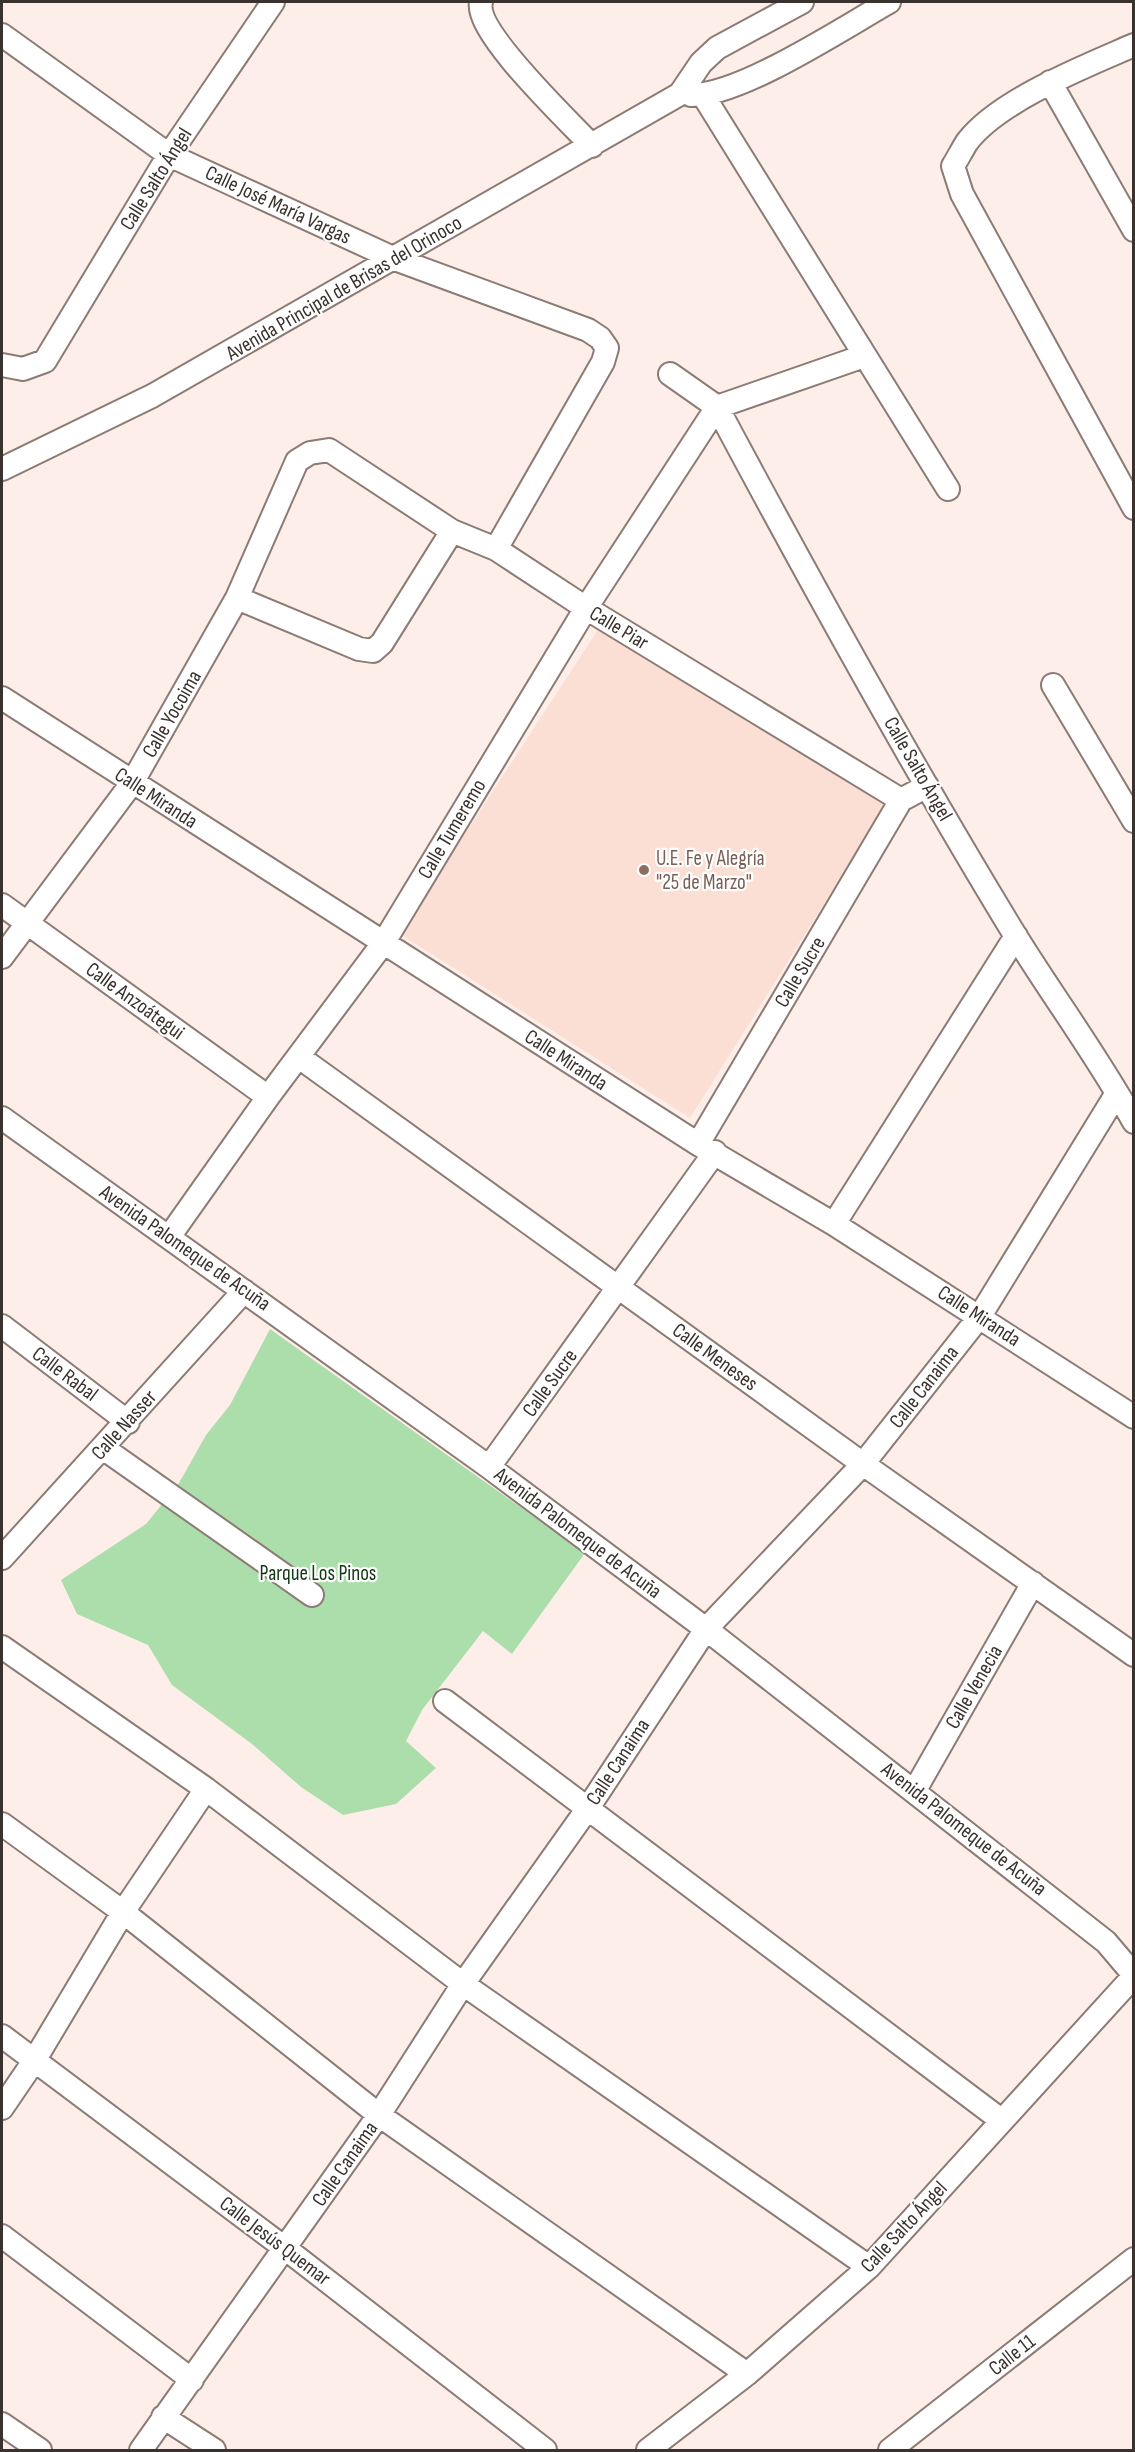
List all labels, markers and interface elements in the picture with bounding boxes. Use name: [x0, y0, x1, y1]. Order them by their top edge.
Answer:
street label: Calle Salto Ángel: [115, 123, 197, 235]
street label: Calle José María Vargas: [201, 160, 355, 250]
street label: Avenida Principal de Brisas del Orinoco: [221, 210, 466, 366]
street label: Calle Piar: [585, 601, 653, 655]
street label: Calle Yocoima: [137, 666, 207, 762]
street label: Calle Salto Ángel: [878, 713, 958, 825]
street label: Calle Miranda: [110, 762, 202, 834]
street label: Calle Tumeremo: [413, 775, 491, 883]
place label: U.E. Fe y Alegría "25 de Marzo": [656, 846, 765, 895]
marker: U.E. Fe y Alegría "25 de Marzo": [637, 863, 651, 877]
street label: Calle Sucre: [769, 932, 831, 1012]
street label: Calle Anzoátegui: [81, 957, 189, 1045]
street label: Calle Miranda: [520, 1024, 612, 1096]
street label: Avenida Palomeque de Acuña: [94, 1179, 275, 1316]
street label: Calle Miranda: [933, 1280, 1025, 1352]
street label: Calle Meneses: [667, 1318, 763, 1396]
street label: Calle Rabal: [27, 1341, 103, 1407]
street label: Calle Canaima: [884, 1341, 964, 1433]
street label: Calle Sucre: [517, 1344, 583, 1422]
street label: Calle Nasser: [86, 1385, 162, 1465]
street label: Avenida Palomeque de Acuña: [489, 1461, 667, 1604]
park label: Parque Los Pinos: [260, 1561, 376, 1586]
street label: Calle Venecia: [940, 1641, 1008, 1733]
street label: Calle Canaima: [581, 1714, 655, 1810]
street label: Avenida Palomeque de Acuña: [876, 1756, 1052, 1901]
street label: Calle Canaima: [307, 2117, 383, 2211]
street label: Calle Salto Ángel: [855, 2176, 953, 2278]
street label: Calle Jesús Quemar: [215, 2191, 335, 2291]
street label: Calle 11: [984, 2329, 1041, 2381]

